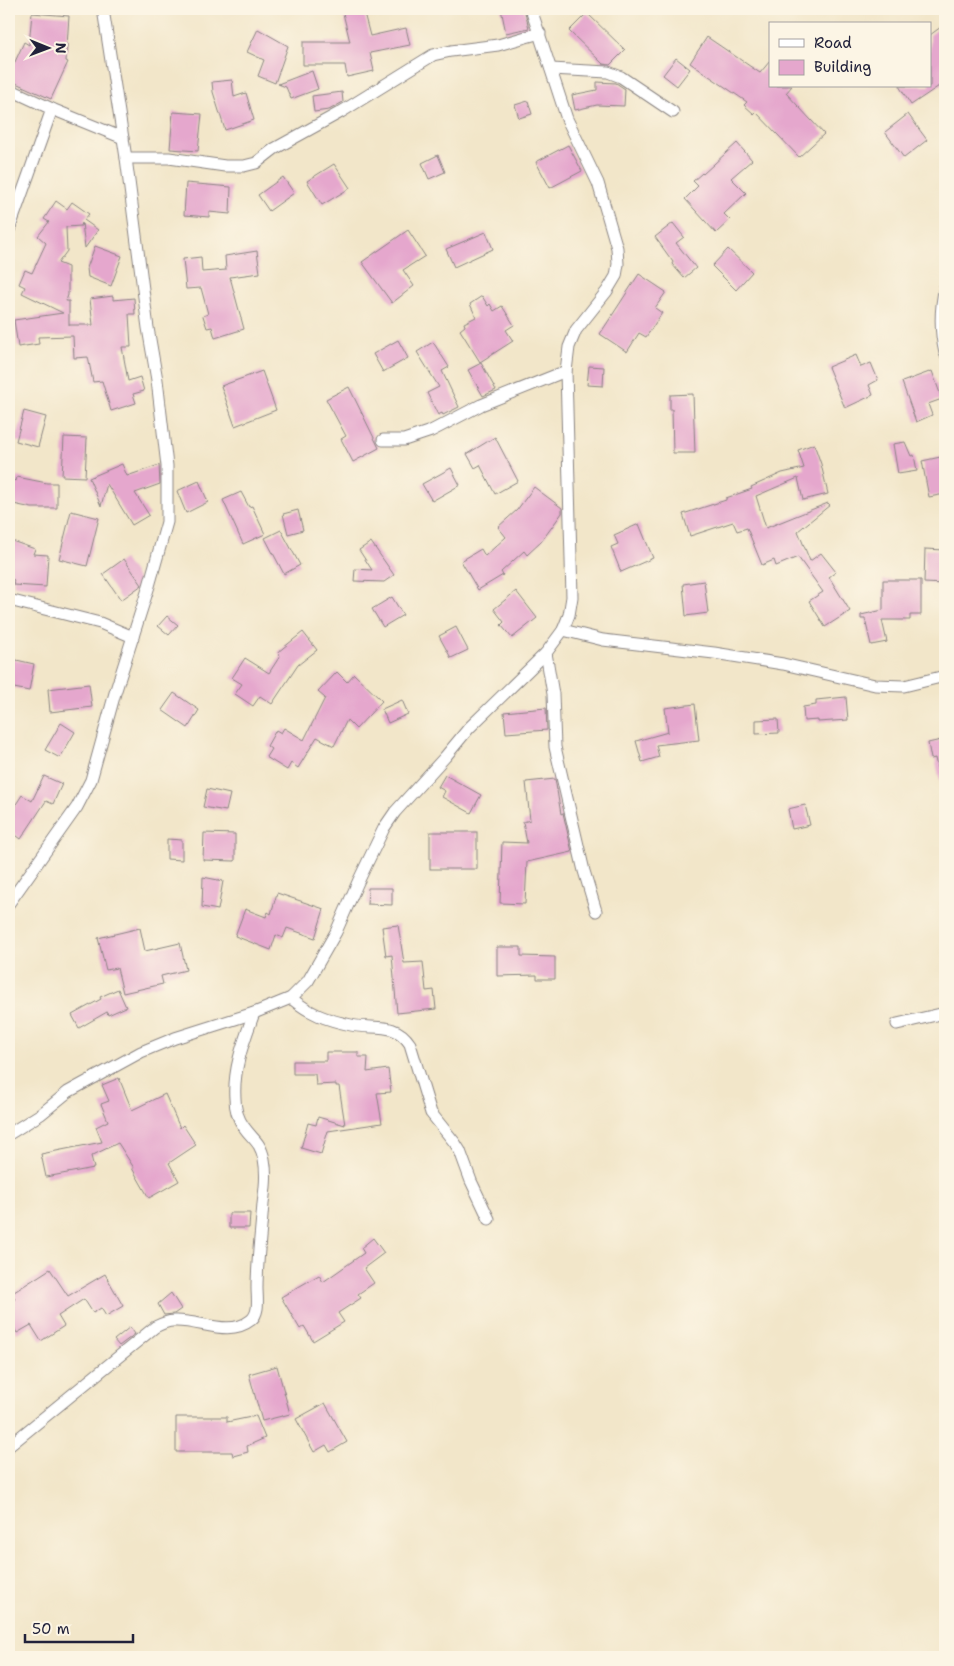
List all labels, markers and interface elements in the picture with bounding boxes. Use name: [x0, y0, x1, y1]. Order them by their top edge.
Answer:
north arrow: [22, 22, 72, 72]
legend: [769, 22, 932, 88]
text: Road: [814, 33, 852, 53]
text: N: [52, 43, 70, 54]
text: Building: [814, 57, 871, 77]
scale bar: [25, 1611, 132, 1643]
text: 50 m: [32, 1619, 70, 1639]

